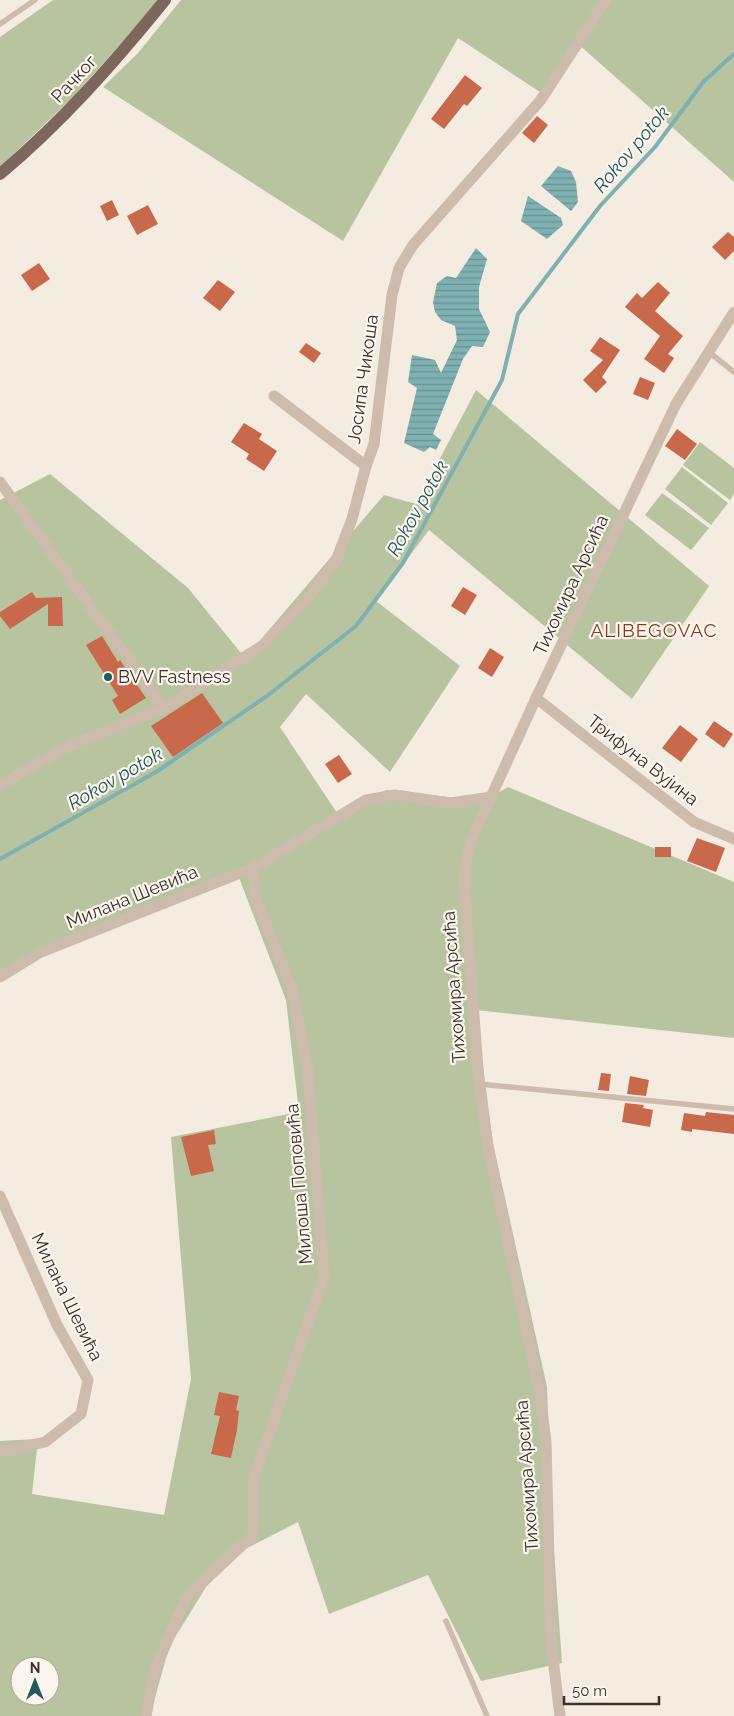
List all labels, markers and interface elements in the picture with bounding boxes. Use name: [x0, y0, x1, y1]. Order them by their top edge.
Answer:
street label: Рачког: [46, 51, 101, 107]
water label: Rokov potok: [589, 101, 673, 197]
street label: Јосипа Чикоша: [343, 313, 382, 445]
water label: Rokov potok: [382, 456, 452, 560]
street label: Тихомира Арсића: [529, 511, 612, 658]
district label: ALIBEGOVAC: [590, 619, 718, 641]
place label: BVV Fastness: [118, 666, 231, 687]
marker: BVV Fastness: [102, 671, 114, 683]
street label: Трифуна Вујина: [584, 710, 703, 809]
water label: Rokov potok: [64, 742, 166, 814]
street label: Милана Шевића: [63, 861, 201, 932]
street label: Тихомира Арсића: [438, 910, 469, 1064]
street label: Милоша Поповића: [281, 1103, 316, 1265]
street label: Милана Шевића: [27, 1229, 108, 1364]
street label: Тихомира Арсића: [511, 1399, 542, 1553]
north arrow: [10, 1656, 60, 1706]
text: N: [30, 1660, 40, 1676]
scale bar: [564, 1674, 659, 1706]
text: 50 m: [572, 1682, 607, 1700]

